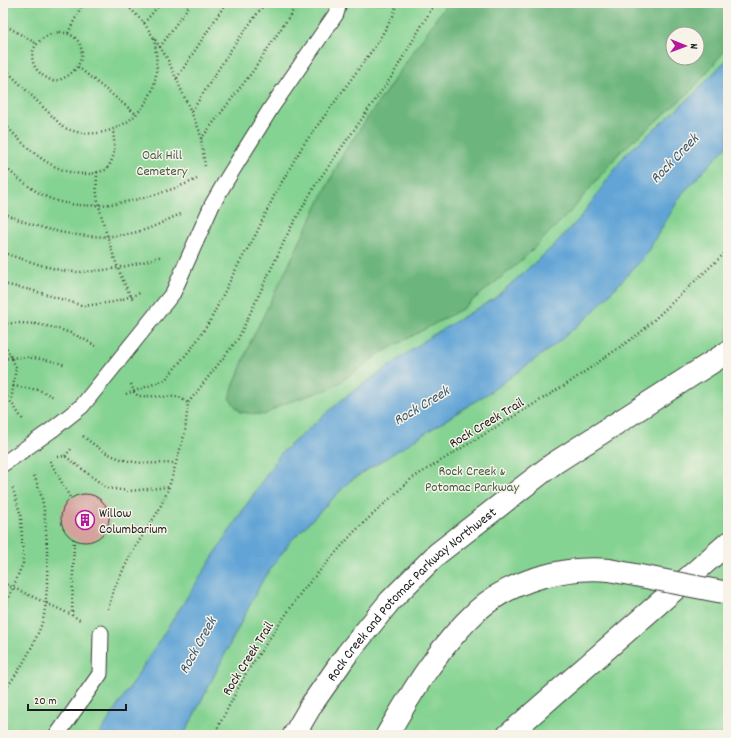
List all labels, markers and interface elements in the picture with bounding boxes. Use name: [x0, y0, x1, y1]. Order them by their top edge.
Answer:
north arrow: [665, 26, 705, 66]
text: N: [685, 43, 701, 50]
water label: Rock Creek: [646, 128, 706, 189]
park label: Oak Hill Cemetery: [136, 146, 188, 182]
water label: Rock Creek: [390, 380, 456, 432]
street label: Rock Creek Trail: [446, 393, 529, 454]
park label: Rock Creek & Potomac Parkway: [425, 462, 519, 498]
street label: Rock Creek and Potomac Parkway Northwest: [323, 503, 501, 686]
place label: Willow Columbarium: [99, 504, 167, 540]
building icon: Willow Columbarium: [74, 509, 96, 531]
water label: Rock Creek: [174, 612, 224, 678]
street label: Rock Creek Trail: [218, 617, 280, 700]
scale bar: [28, 686, 126, 712]
text: 20 m: [34, 693, 57, 710]

